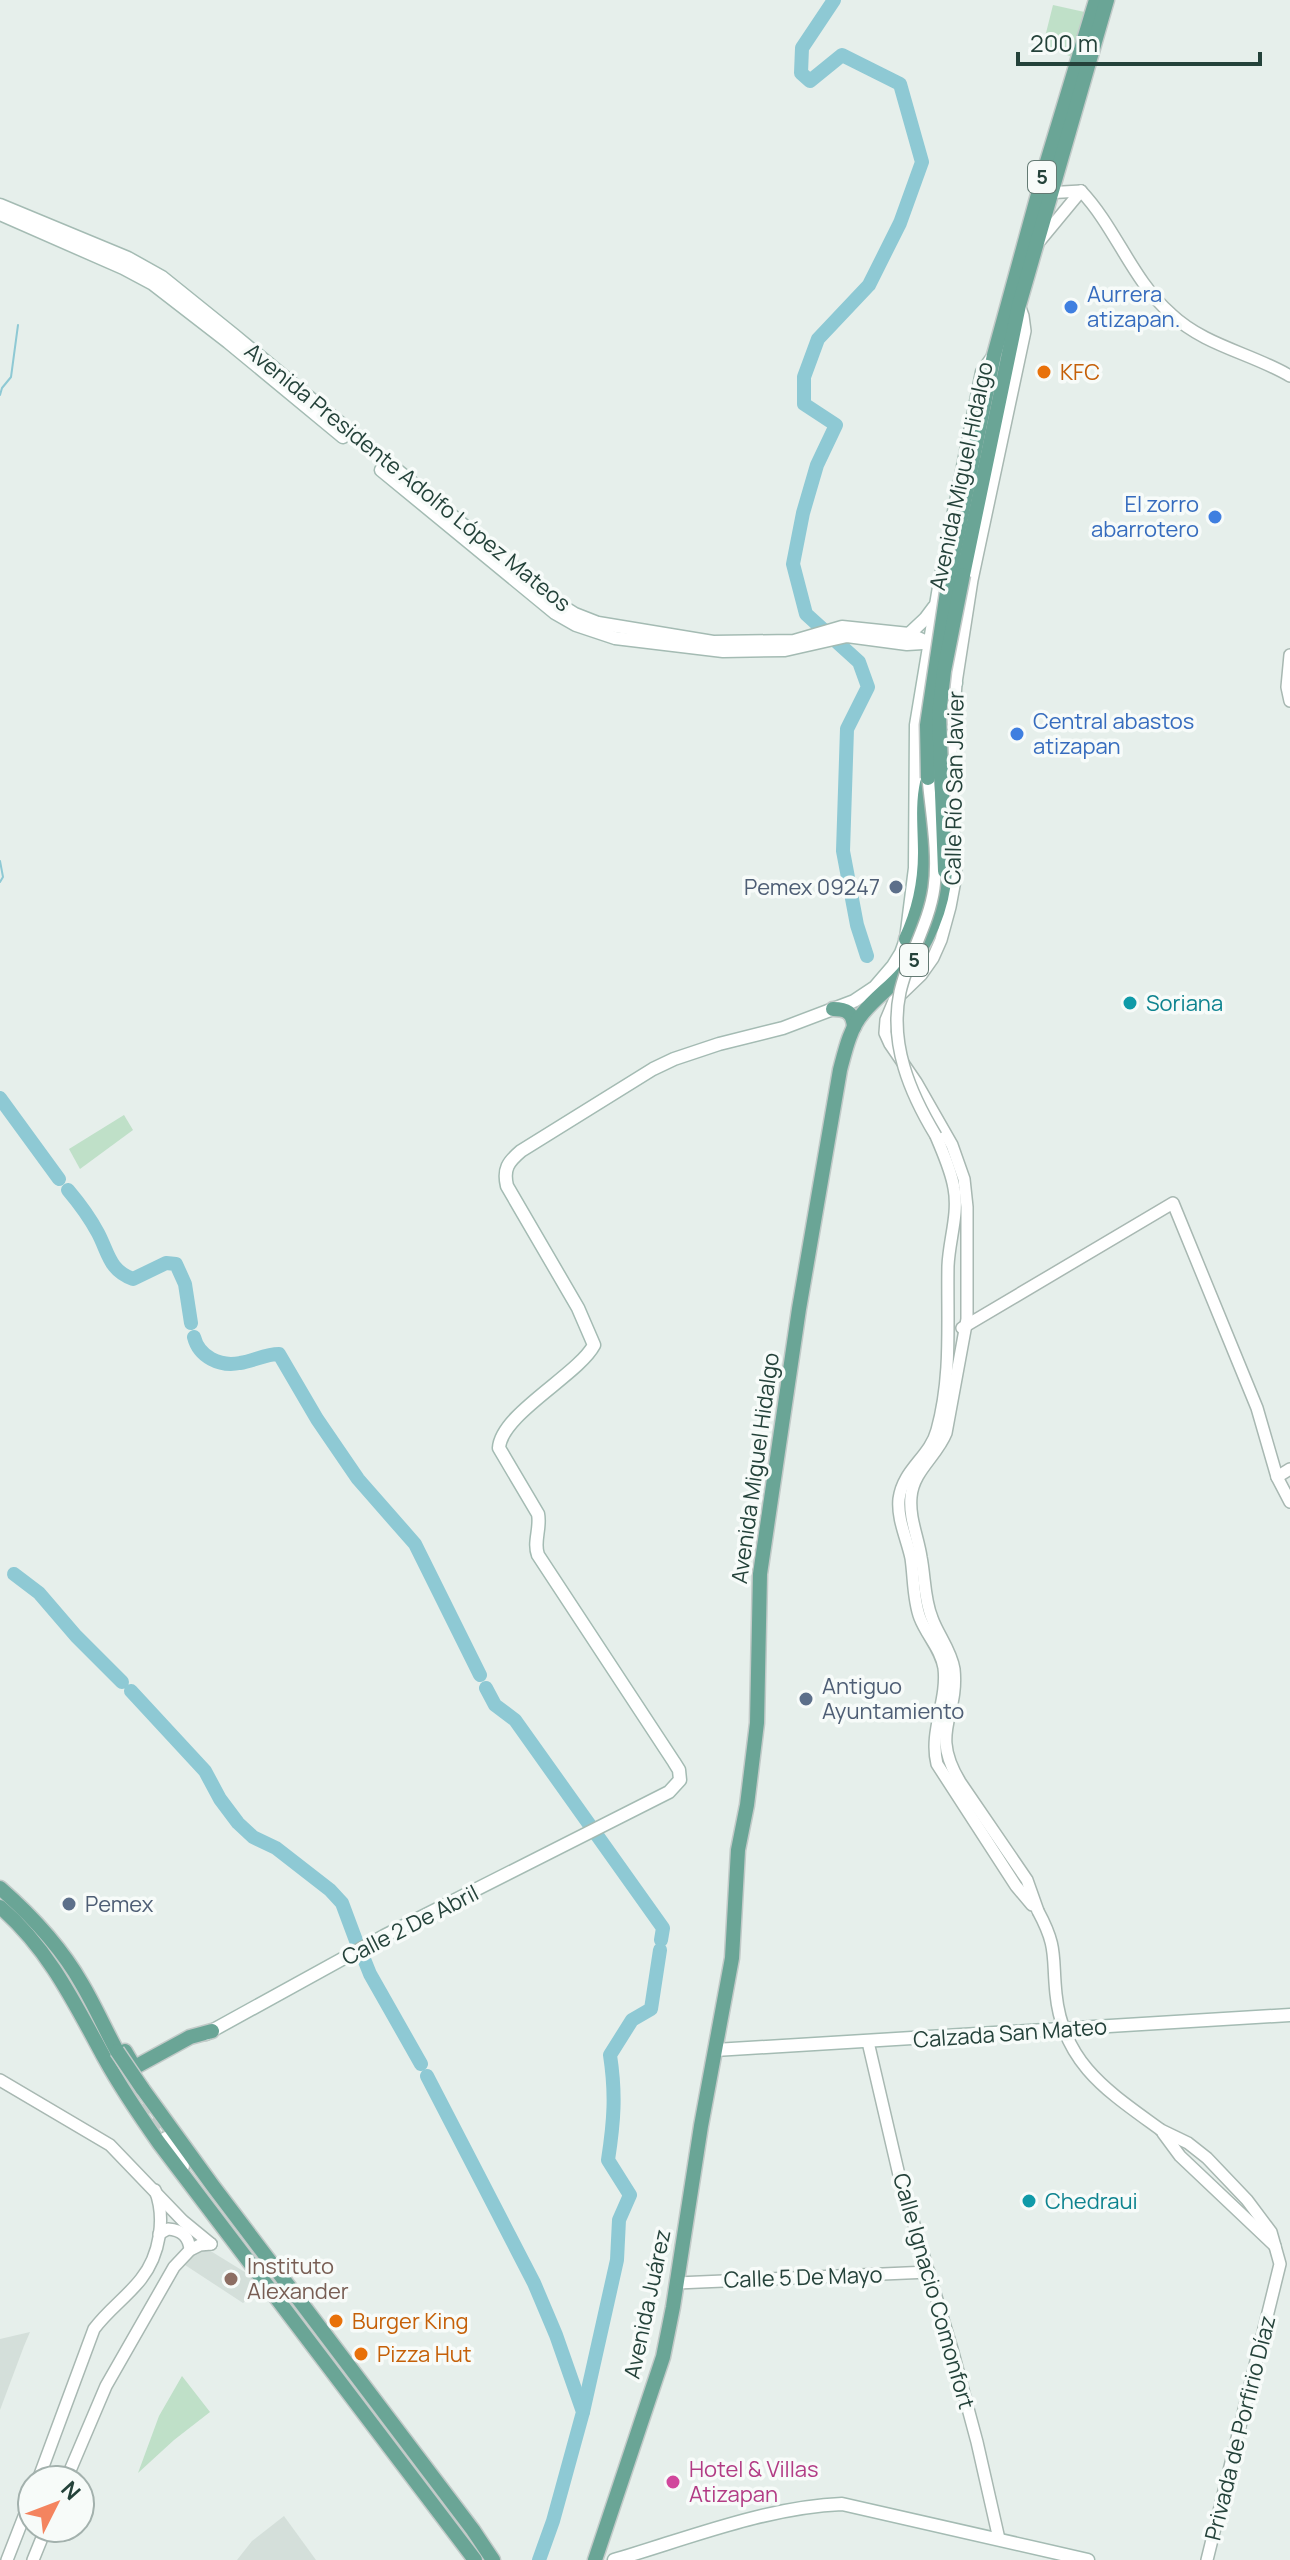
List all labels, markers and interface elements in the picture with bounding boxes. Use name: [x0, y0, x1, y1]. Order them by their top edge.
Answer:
scale bar: [1018, 16, 1260, 66]
text: 200 m: [1030, 26, 1098, 59]
road number: 5: [1028, 161, 1056, 193]
place label: Aurrera atizapan.: [1087, 279, 1180, 334]
marker: Aurrera atizapan.: [1062, 298, 1080, 316]
street label: Avenida Presidente Adolfo López Mateos: [239, 336, 577, 618]
place label: KFC: [1060, 357, 1100, 387]
street label: Avenida Miguel Hidalgo: [922, 359, 1000, 593]
marker: KFC: [1035, 363, 1053, 381]
place label: El zorro abarrotero: [1091, 489, 1199, 544]
marker: El zorro abarrotero: [1206, 508, 1224, 526]
street label: Calle Río San Javier: [937, 691, 971, 885]
place label: Central abastos atizapan: [1033, 706, 1194, 761]
marker: Central abastos atizapan: [1008, 725, 1026, 743]
place label: Pemex 09247: [744, 872, 880, 902]
marker: Pemex 09247: [887, 878, 905, 896]
road number: 5: [900, 944, 928, 976]
place label: Soriana: [1146, 988, 1223, 1018]
marker: Soriana: [1121, 994, 1139, 1012]
street label: Avenida Miguel Hidalgo: [724, 1351, 786, 1585]
place label: Antiguo Ayuntamiento: [822, 1671, 964, 1726]
marker: Antiguo Ayuntamiento: [797, 1690, 815, 1708]
street label: Calle 2 De Abril: [337, 1878, 483, 1972]
place label: Pemex: [85, 1889, 154, 1919]
marker: Pemex: [60, 1895, 78, 1913]
street label: Calzada San Mateo: [912, 2011, 1108, 2055]
street label: Calle Ignacio Comonfort: [886, 2170, 982, 2413]
place label: Chedraui: [1045, 2186, 1138, 2216]
marker: Chedraui: [1020, 2192, 1038, 2210]
street label: Avenida Juárez: [617, 2227, 677, 2381]
place label: Instituto Alexander: [247, 2251, 349, 2306]
street label: Calle 5 De Mayo: [723, 2259, 883, 2295]
marker: Instituto Alexander: [222, 2270, 240, 2288]
place label: Burger King: [352, 2306, 469, 2336]
marker: Burger King: [327, 2312, 345, 2330]
street label: Privada de Porfirio Díaz: [1198, 2312, 1282, 2544]
place label: Pizza Hut: [377, 2339, 472, 2369]
marker: Pizza Hut: [352, 2345, 370, 2363]
place label: Hotel & Villas Atizapan: [689, 2454, 819, 2509]
north arrow: [16, 2464, 96, 2544]
marker: Hotel & Villas Atizapan: [664, 2473, 682, 2491]
text: N: [54, 2475, 87, 2507]

